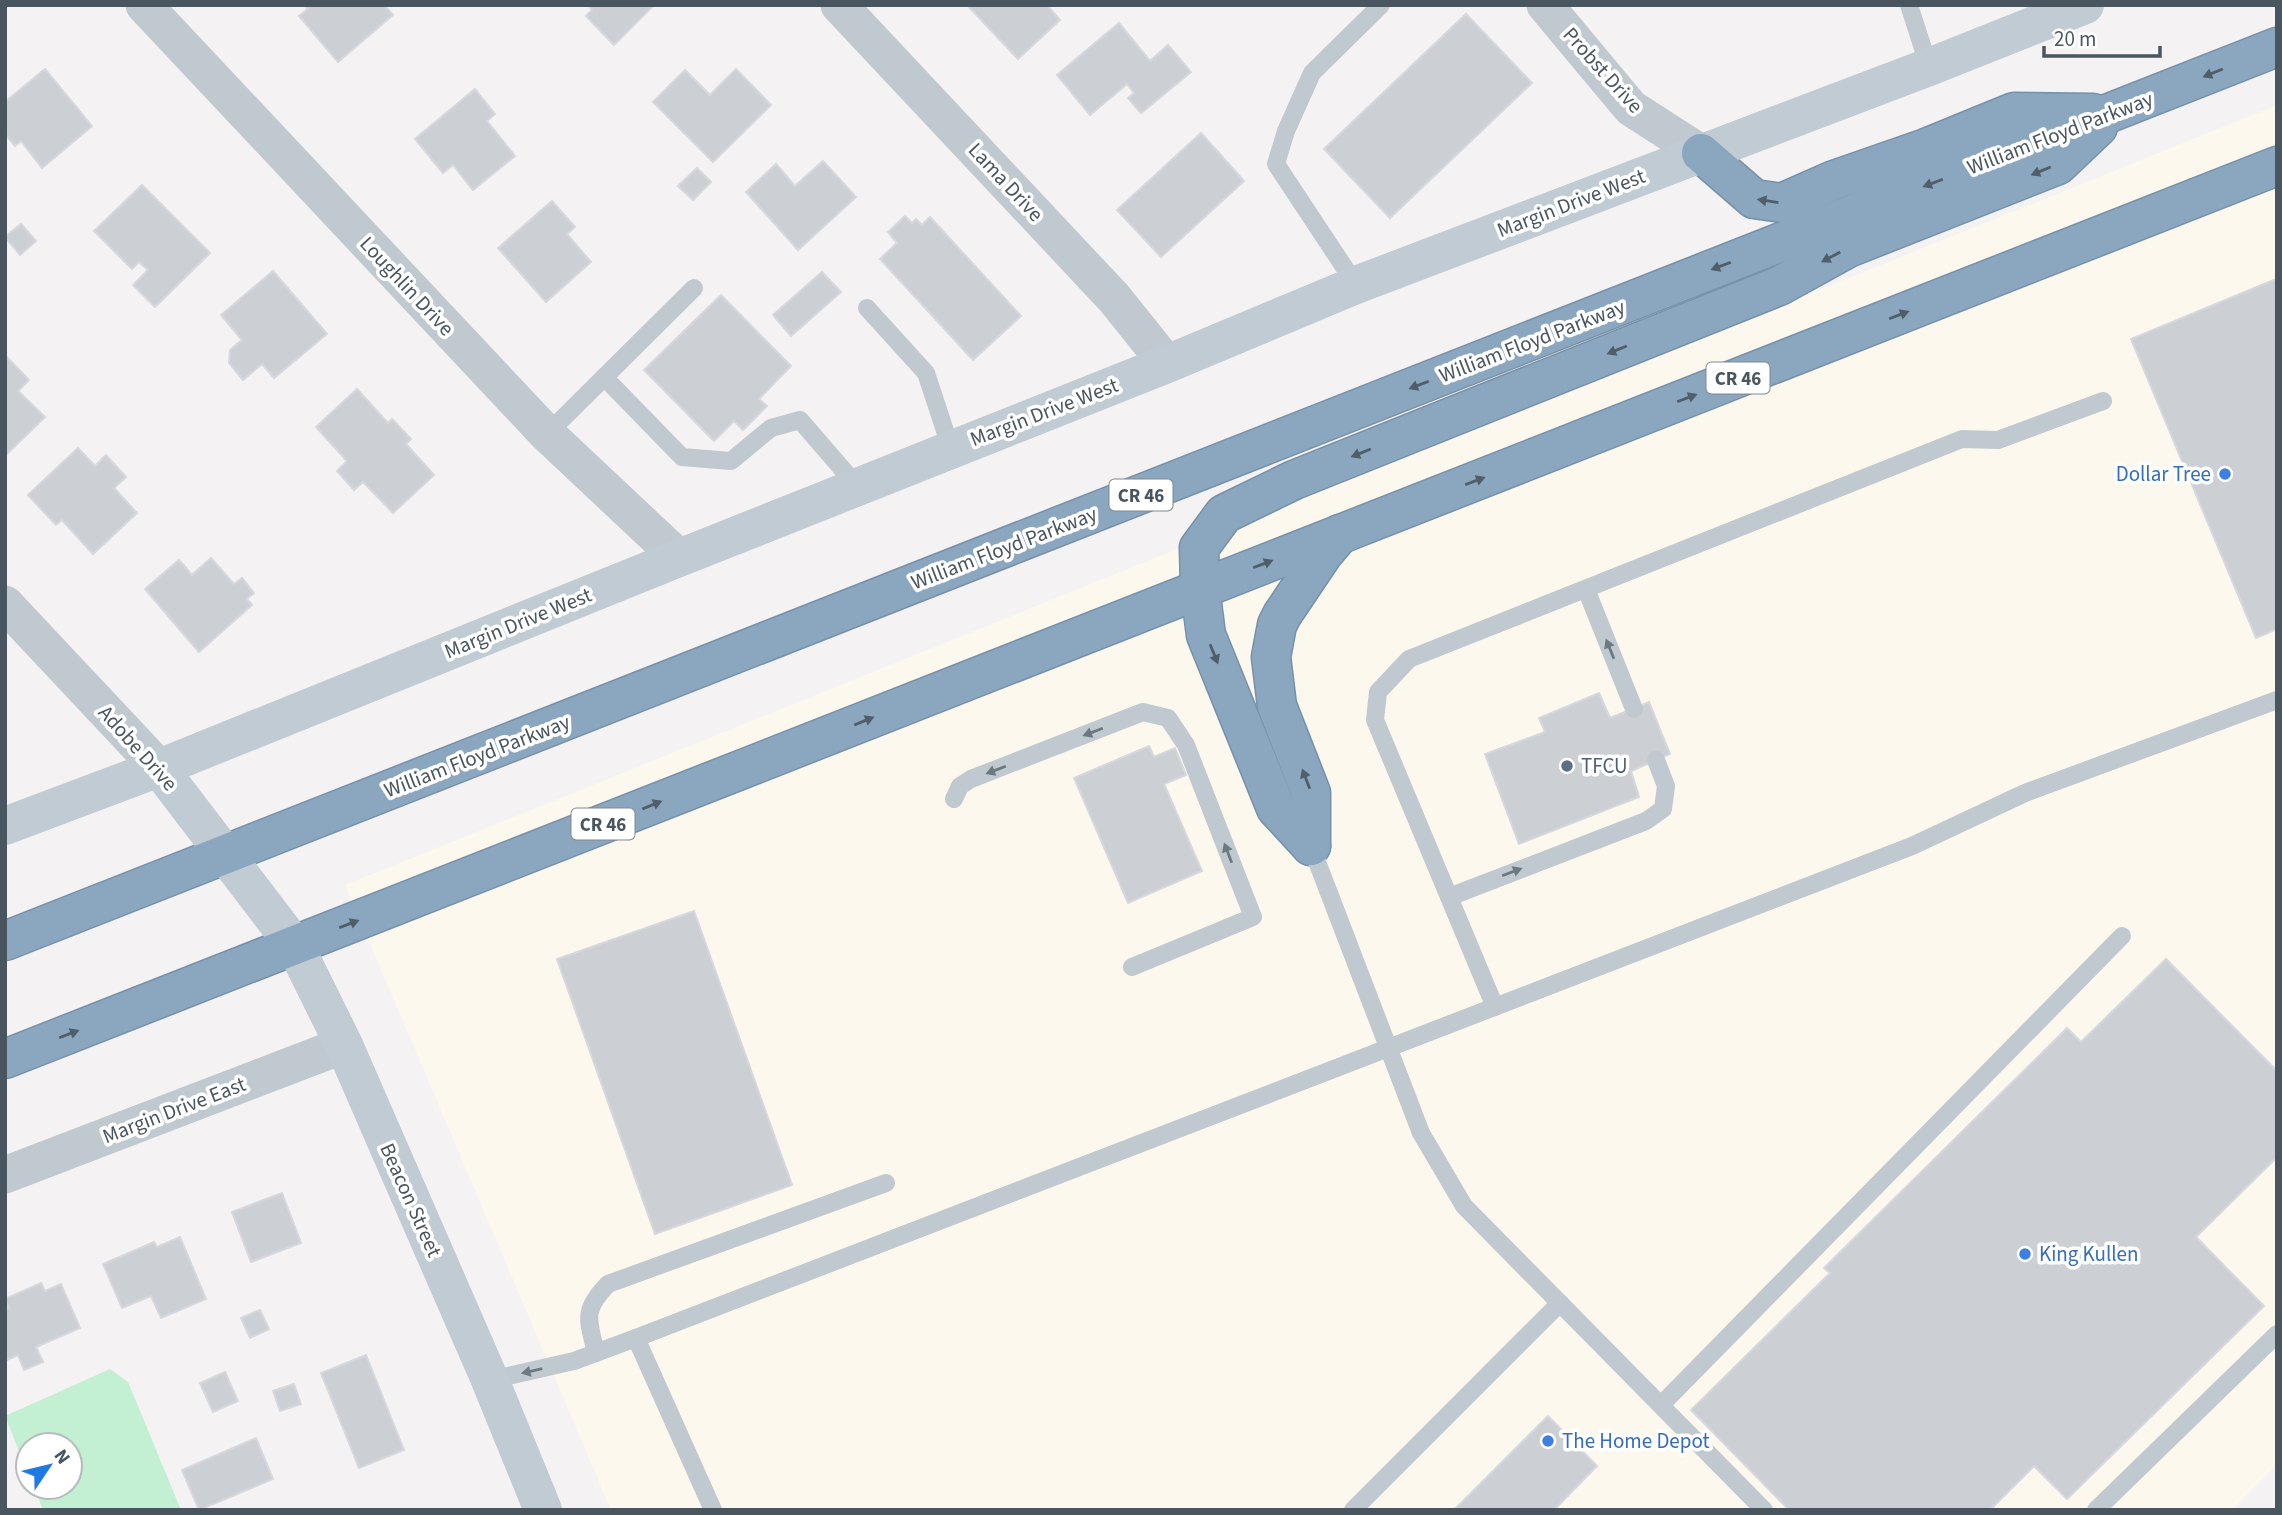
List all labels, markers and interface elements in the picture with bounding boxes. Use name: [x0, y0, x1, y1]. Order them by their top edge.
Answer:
scale bar: [2044, 14, 2160, 58]
street label: Probst Drive: [1556, 20, 1650, 120]
text: 20 m: [2054, 24, 2096, 54]
one-way arrow: [2203, 67, 2224, 78]
street label: William Floyd Parkway: [1963, 84, 2157, 182]
street label: Lama Drive: [961, 136, 1051, 228]
street label: Margin Drive West: [1493, 161, 1649, 245]
one-way arrow: [2031, 166, 2052, 177]
one-way arrow: [1923, 177, 1944, 188]
one-way arrow: [1757, 195, 1779, 206]
street label: Loughlin Drive: [353, 230, 461, 342]
one-way arrow: [1821, 252, 1841, 263]
one-way arrow: [1711, 261, 1732, 272]
street label: William Floyd Parkway: [1435, 292, 1629, 390]
one-way arrow: [1888, 309, 1909, 320]
one-way arrow: [1607, 345, 1628, 356]
road number: CR 46: [1706, 362, 1770, 394]
street label: Margin Drive West: [966, 370, 1122, 454]
one-way arrow: [1408, 380, 1429, 391]
one-way arrow: [1677, 392, 1698, 403]
one-way arrow: [1350, 448, 1371, 459]
place label: Dollar Tree: [2116, 459, 2211, 489]
marker: Dollar Tree: [2217, 466, 2233, 482]
one-way arrow: [1465, 475, 1486, 486]
road number: CR 46: [1110, 480, 1172, 510]
street label: William Floyd Parkway: [907, 499, 1101, 597]
one-way arrow: [1253, 558, 1274, 569]
street label: Margin Drive West: [440, 580, 596, 666]
one-way arrow: [1604, 638, 1615, 659]
one-way arrow: [1208, 644, 1219, 665]
street label: Adobe Drive: [91, 699, 185, 797]
street label: William Floyd Parkway: [380, 707, 574, 805]
one-way arrow: [853, 716, 874, 727]
one-way arrow: [1083, 726, 1104, 737]
place label: TFCU: [1581, 751, 1628, 781]
marker: TFCU: [1559, 758, 1575, 774]
one-way arrow: [985, 764, 1006, 775]
one-way arrow: [1301, 769, 1312, 790]
one-way arrow: [641, 799, 662, 810]
road number: CR 46: [572, 808, 634, 839]
one-way arrow: [1222, 843, 1233, 864]
one-way arrow: [1502, 867, 1523, 878]
one-way arrow: [339, 919, 360, 930]
one-way arrow: [58, 1029, 79, 1040]
street label: Margin Drive East: [98, 1069, 250, 1151]
street label: Beacon Street: [373, 1138, 449, 1262]
place label: King Kullen: [2039, 1239, 2139, 1269]
marker: King Kullen: [2017, 1246, 2033, 1262]
one-way arrow: [521, 1365, 543, 1376]
place label: The Home Depot: [1562, 1426, 1710, 1456]
north arrow: [14, 1431, 84, 1501]
marker: The Home Depot: [1540, 1433, 1556, 1449]
text: N: [47, 1444, 76, 1470]

